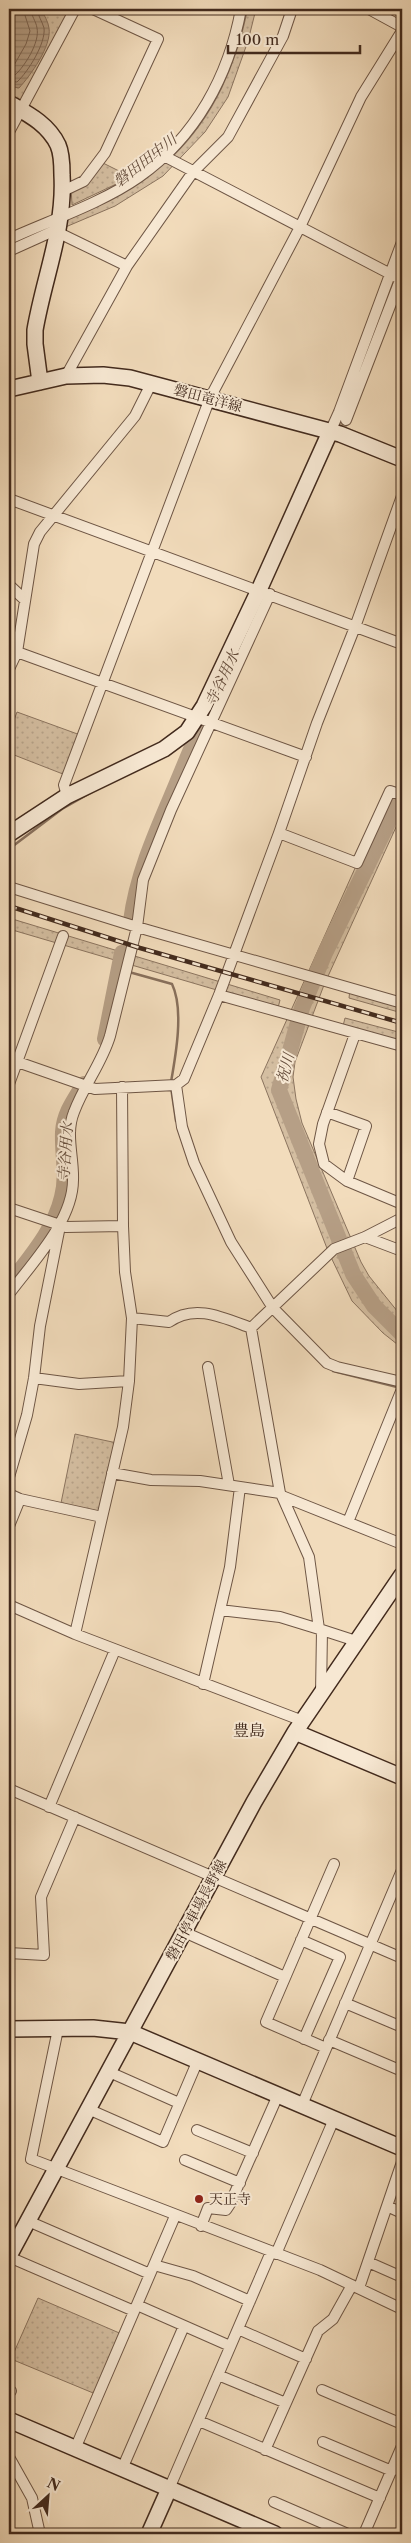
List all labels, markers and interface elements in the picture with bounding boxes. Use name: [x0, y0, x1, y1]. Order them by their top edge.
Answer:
scale bar: [228, 22, 361, 54]
text: 100 m: [236, 30, 279, 49]
water label: 磐田田中川: [110, 128, 182, 191]
street label: 磐田竜洋線: [172, 380, 244, 416]
water label: 寺谷用水: [201, 645, 244, 709]
water label: 祝川: [272, 1049, 299, 1085]
water label: 寺谷用水: [53, 1119, 77, 1183]
district label: 豊島: [233, 1720, 265, 1740]
street label: 磐田停車場長野線: [162, 1856, 230, 1964]
place label: 天正寺: [209, 2190, 251, 2208]
marker: 天正寺: [193, 2193, 205, 2205]
north arrow: [22, 2470, 72, 2520]
text: N: [44, 2474, 63, 2495]

